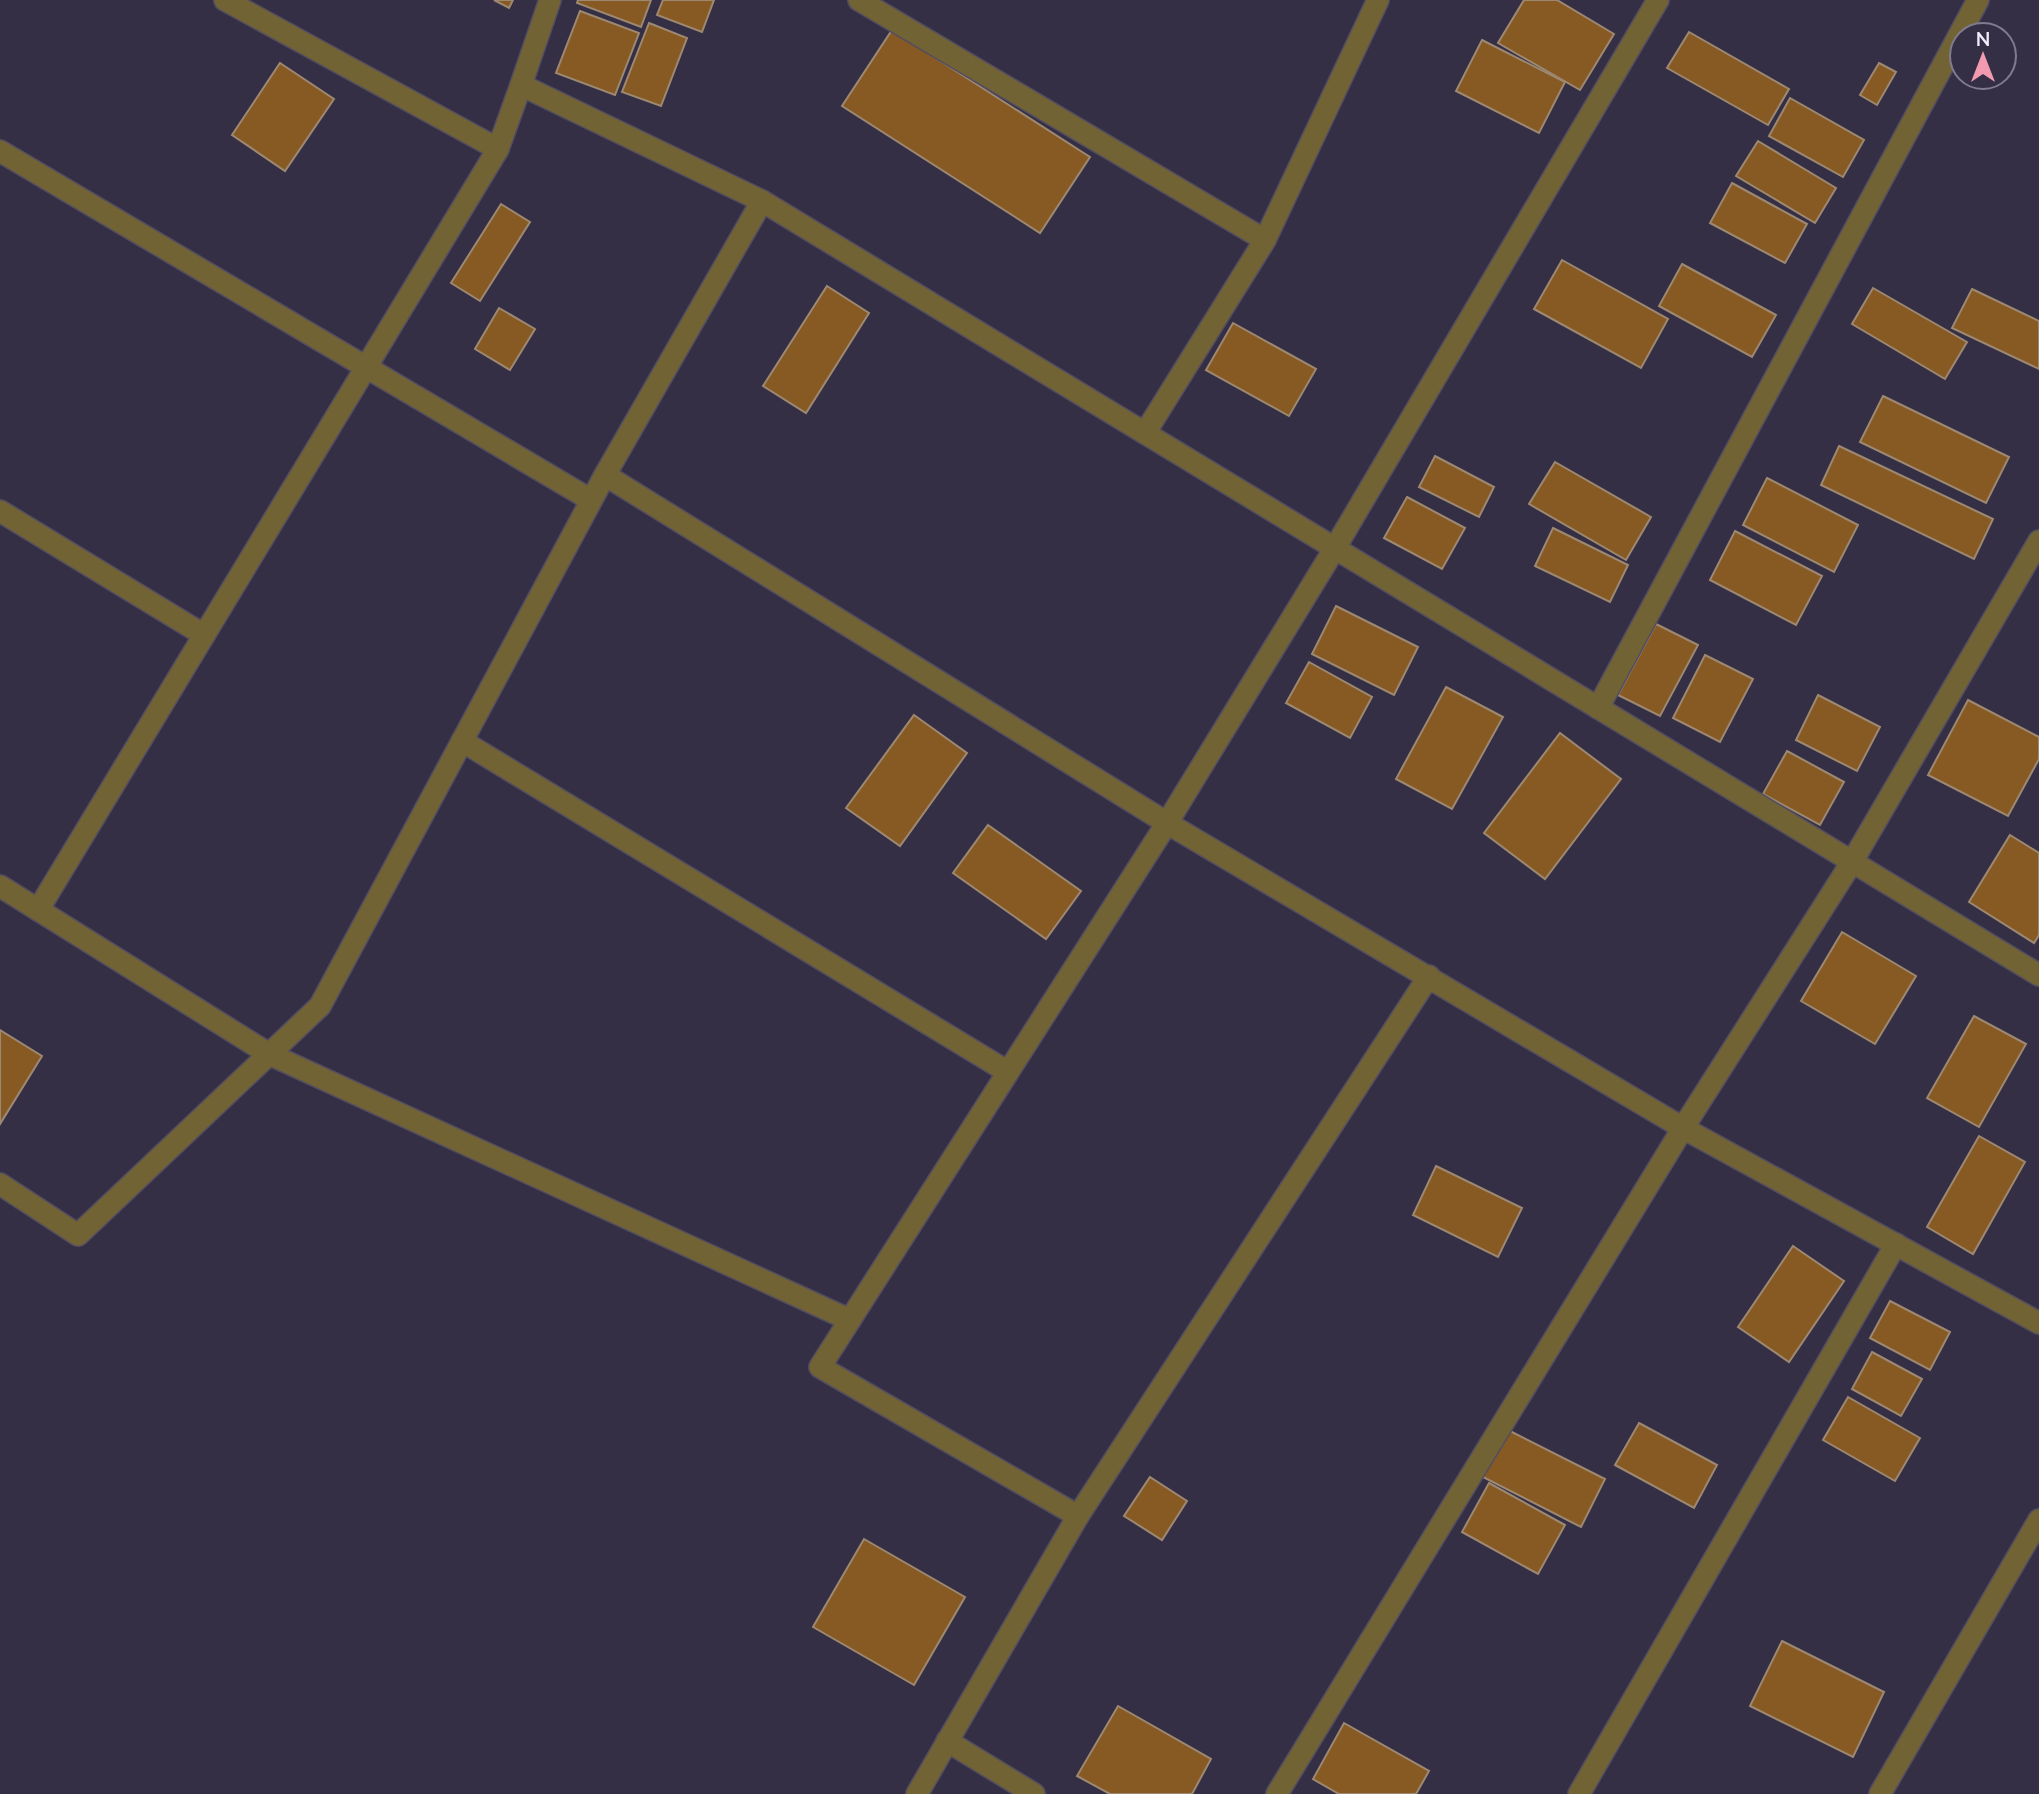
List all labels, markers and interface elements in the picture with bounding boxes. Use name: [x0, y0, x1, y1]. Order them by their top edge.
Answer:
north arrow: [1948, 21, 2018, 91]
text: N: [1976, 27, 1990, 50]

